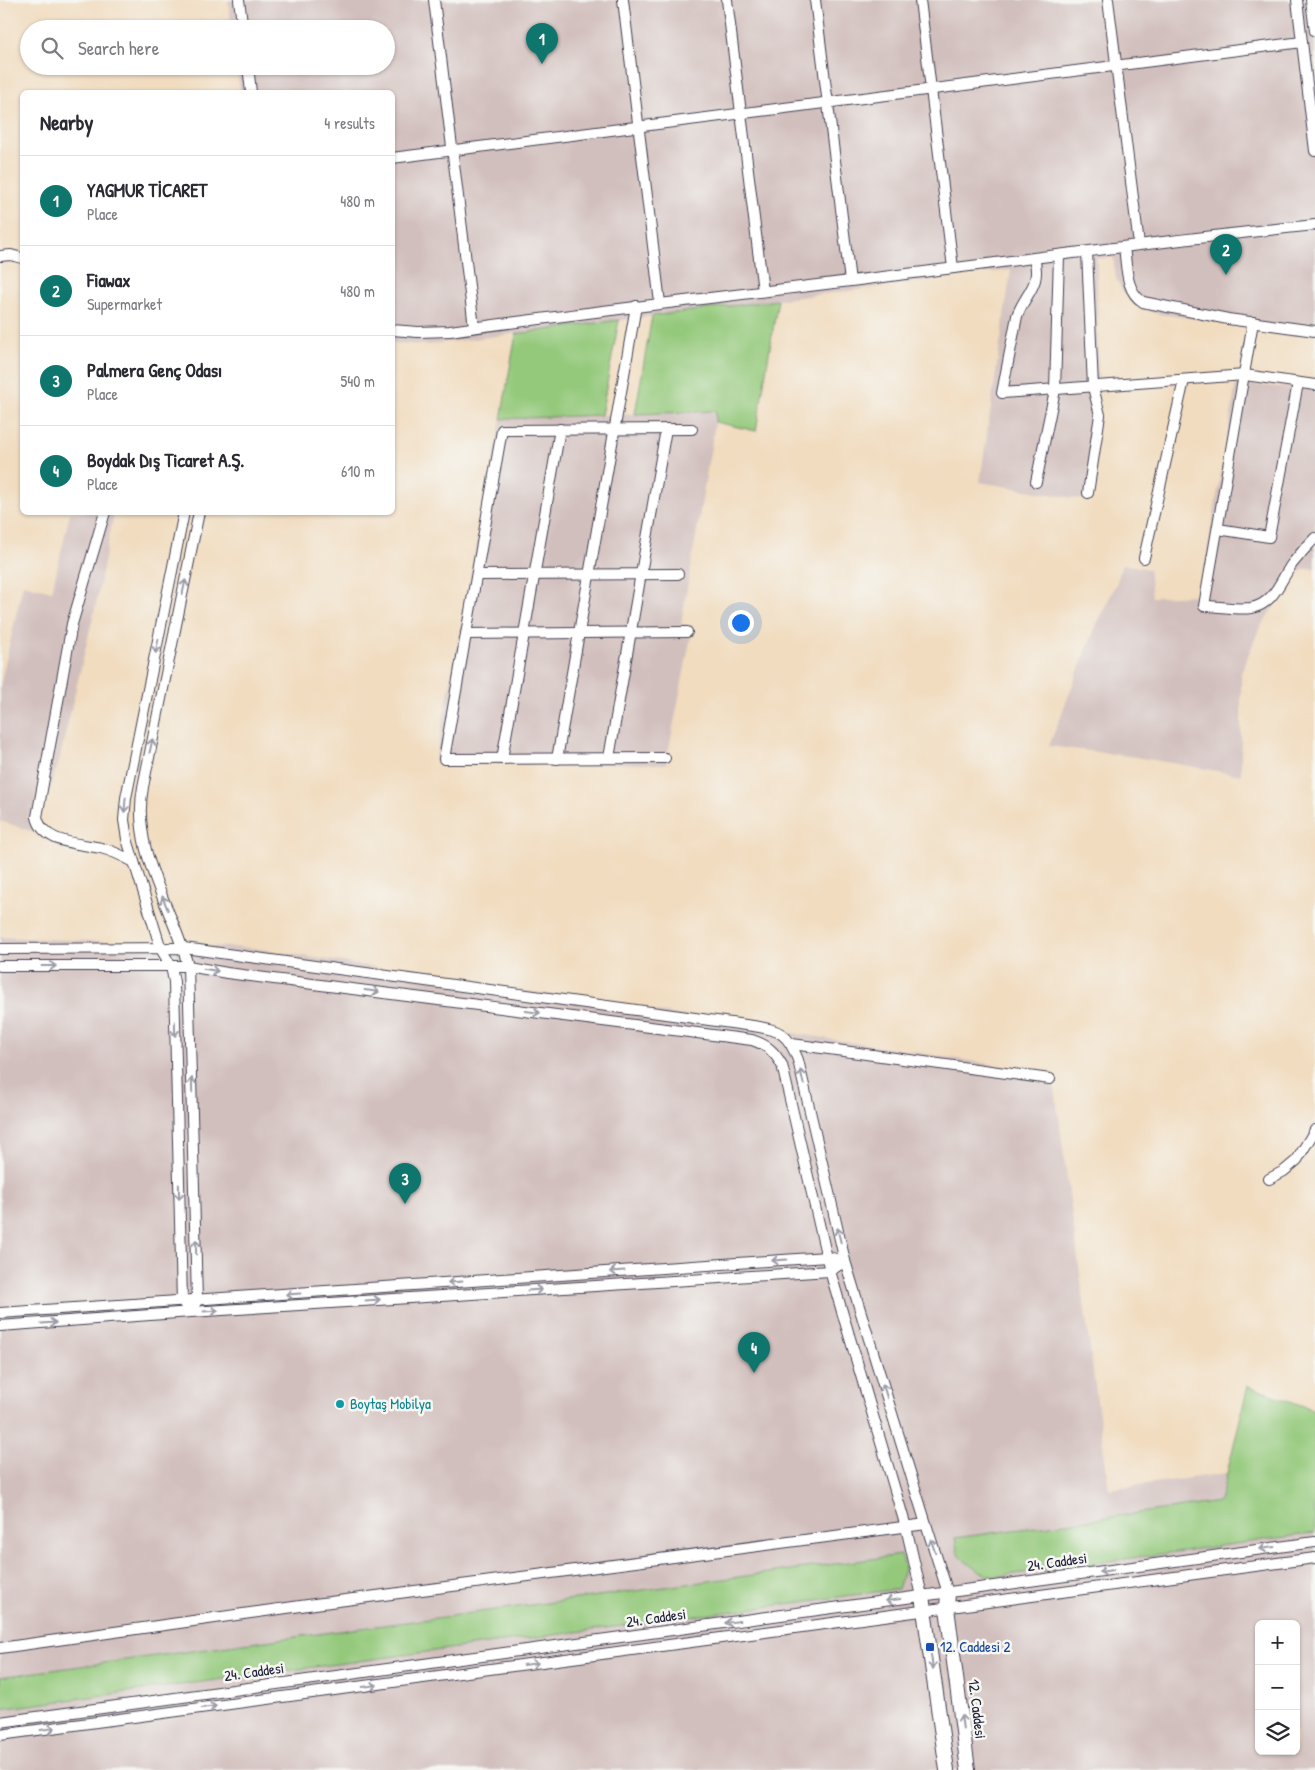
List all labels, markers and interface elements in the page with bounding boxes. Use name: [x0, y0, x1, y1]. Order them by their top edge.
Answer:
search box: [20, 20, 395, 75]
pin: 1: [526, 23, 558, 64]
icon: search: [38, 34, 66, 62]
text: Search here: [78, 35, 159, 61]
text: Nearby: [40, 108, 93, 137]
text: 4 results: [324, 112, 375, 134]
text: YAGMUR TİCARET: [87, 177, 208, 203]
text: 1: [53, 190, 59, 212]
text: 480 m: [340, 190, 375, 212]
text: Place: [87, 203, 118, 225]
pin: 2: [1210, 234, 1242, 275]
text: Fiawax: [87, 267, 131, 293]
text: 2: [52, 280, 60, 302]
text: 480 m: [340, 280, 375, 302]
text: Supermarket: [87, 293, 162, 315]
text: Palmera Genç Odası: [87, 357, 222, 383]
text: 3: [52, 370, 60, 392]
text: 540 m: [341, 370, 375, 392]
text: Place: [87, 383, 118, 405]
text: Boydak Dış Ticaret A.Ş.: [87, 447, 244, 473]
text: 4: [53, 460, 59, 482]
text: 610 m: [341, 460, 375, 482]
text: Place: [87, 473, 118, 495]
one-way arrow: [179, 579, 189, 595]
your location: [728, 610, 754, 636]
one-way arrow: [151, 638, 161, 654]
one-way arrow: [147, 738, 156, 754]
one-way arrow: [120, 797, 130, 813]
one-way arrow: [160, 896, 170, 911]
one-way arrow: [40, 961, 56, 971]
one-way arrow: [203, 965, 219, 975]
one-way arrow: [364, 987, 380, 997]
one-way arrow: [525, 1007, 541, 1017]
one-way arrow: [170, 1021, 180, 1037]
one-way arrow: [797, 1070, 806, 1086]
one-way arrow: [187, 1077, 197, 1093]
pin: 3: [389, 1163, 421, 1204]
one-way arrow: [175, 1184, 184, 1200]
one-way arrow: [834, 1228, 843, 1244]
one-way arrow: [191, 1239, 201, 1256]
one-way arrow: [772, 1256, 788, 1265]
one-way arrow: [610, 1267, 626, 1276]
one-way arrow: [447, 1278, 463, 1287]
one-way arrow: [527, 1285, 543, 1294]
one-way arrow: [285, 1289, 301, 1298]
one-way arrow: [365, 1296, 381, 1305]
one-way arrow: [202, 1306, 218, 1315]
one-way arrow: [40, 1318, 56, 1327]
pin: 4: [738, 1332, 770, 1373]
one-way arrow: [879, 1384, 889, 1400]
place label: Boytaş Mobilya: [350, 1393, 431, 1414]
marker: Boytaş Mobilya: [334, 1398, 346, 1410]
one-way arrow: [928, 1539, 937, 1555]
one-way arrow: [1259, 1543, 1275, 1553]
street label: 24. Caddesi: [1026, 1547, 1088, 1576]
one-way arrow: [1098, 1566, 1114, 1576]
one-way arrow: [885, 1596, 901, 1606]
street label: 24. Caddesi: [625, 1603, 687, 1632]
one-way arrow: [724, 1617, 740, 1627]
map controls: [1255, 1620, 1300, 1755]
button: +: [1255, 1620, 1300, 1665]
place label: 12. Caddesi 2: [940, 1636, 1011, 1657]
marker: 12. Caddesi 2: [924, 1641, 936, 1653]
one-way arrow: [927, 1654, 937, 1670]
street label: 24. Caddesi: [223, 1657, 285, 1686]
one-way arrow: [523, 1659, 539, 1669]
button: −: [1255, 1665, 1300, 1710]
street label: 12. Caddesi: [963, 1678, 992, 1740]
one-way arrow: [362, 1681, 378, 1691]
one-way arrow: [201, 1702, 217, 1712]
button: layers: [1255, 1710, 1300, 1755]
one-way arrow: [957, 1714, 967, 1730]
one-way arrow: [40, 1724, 56, 1734]

